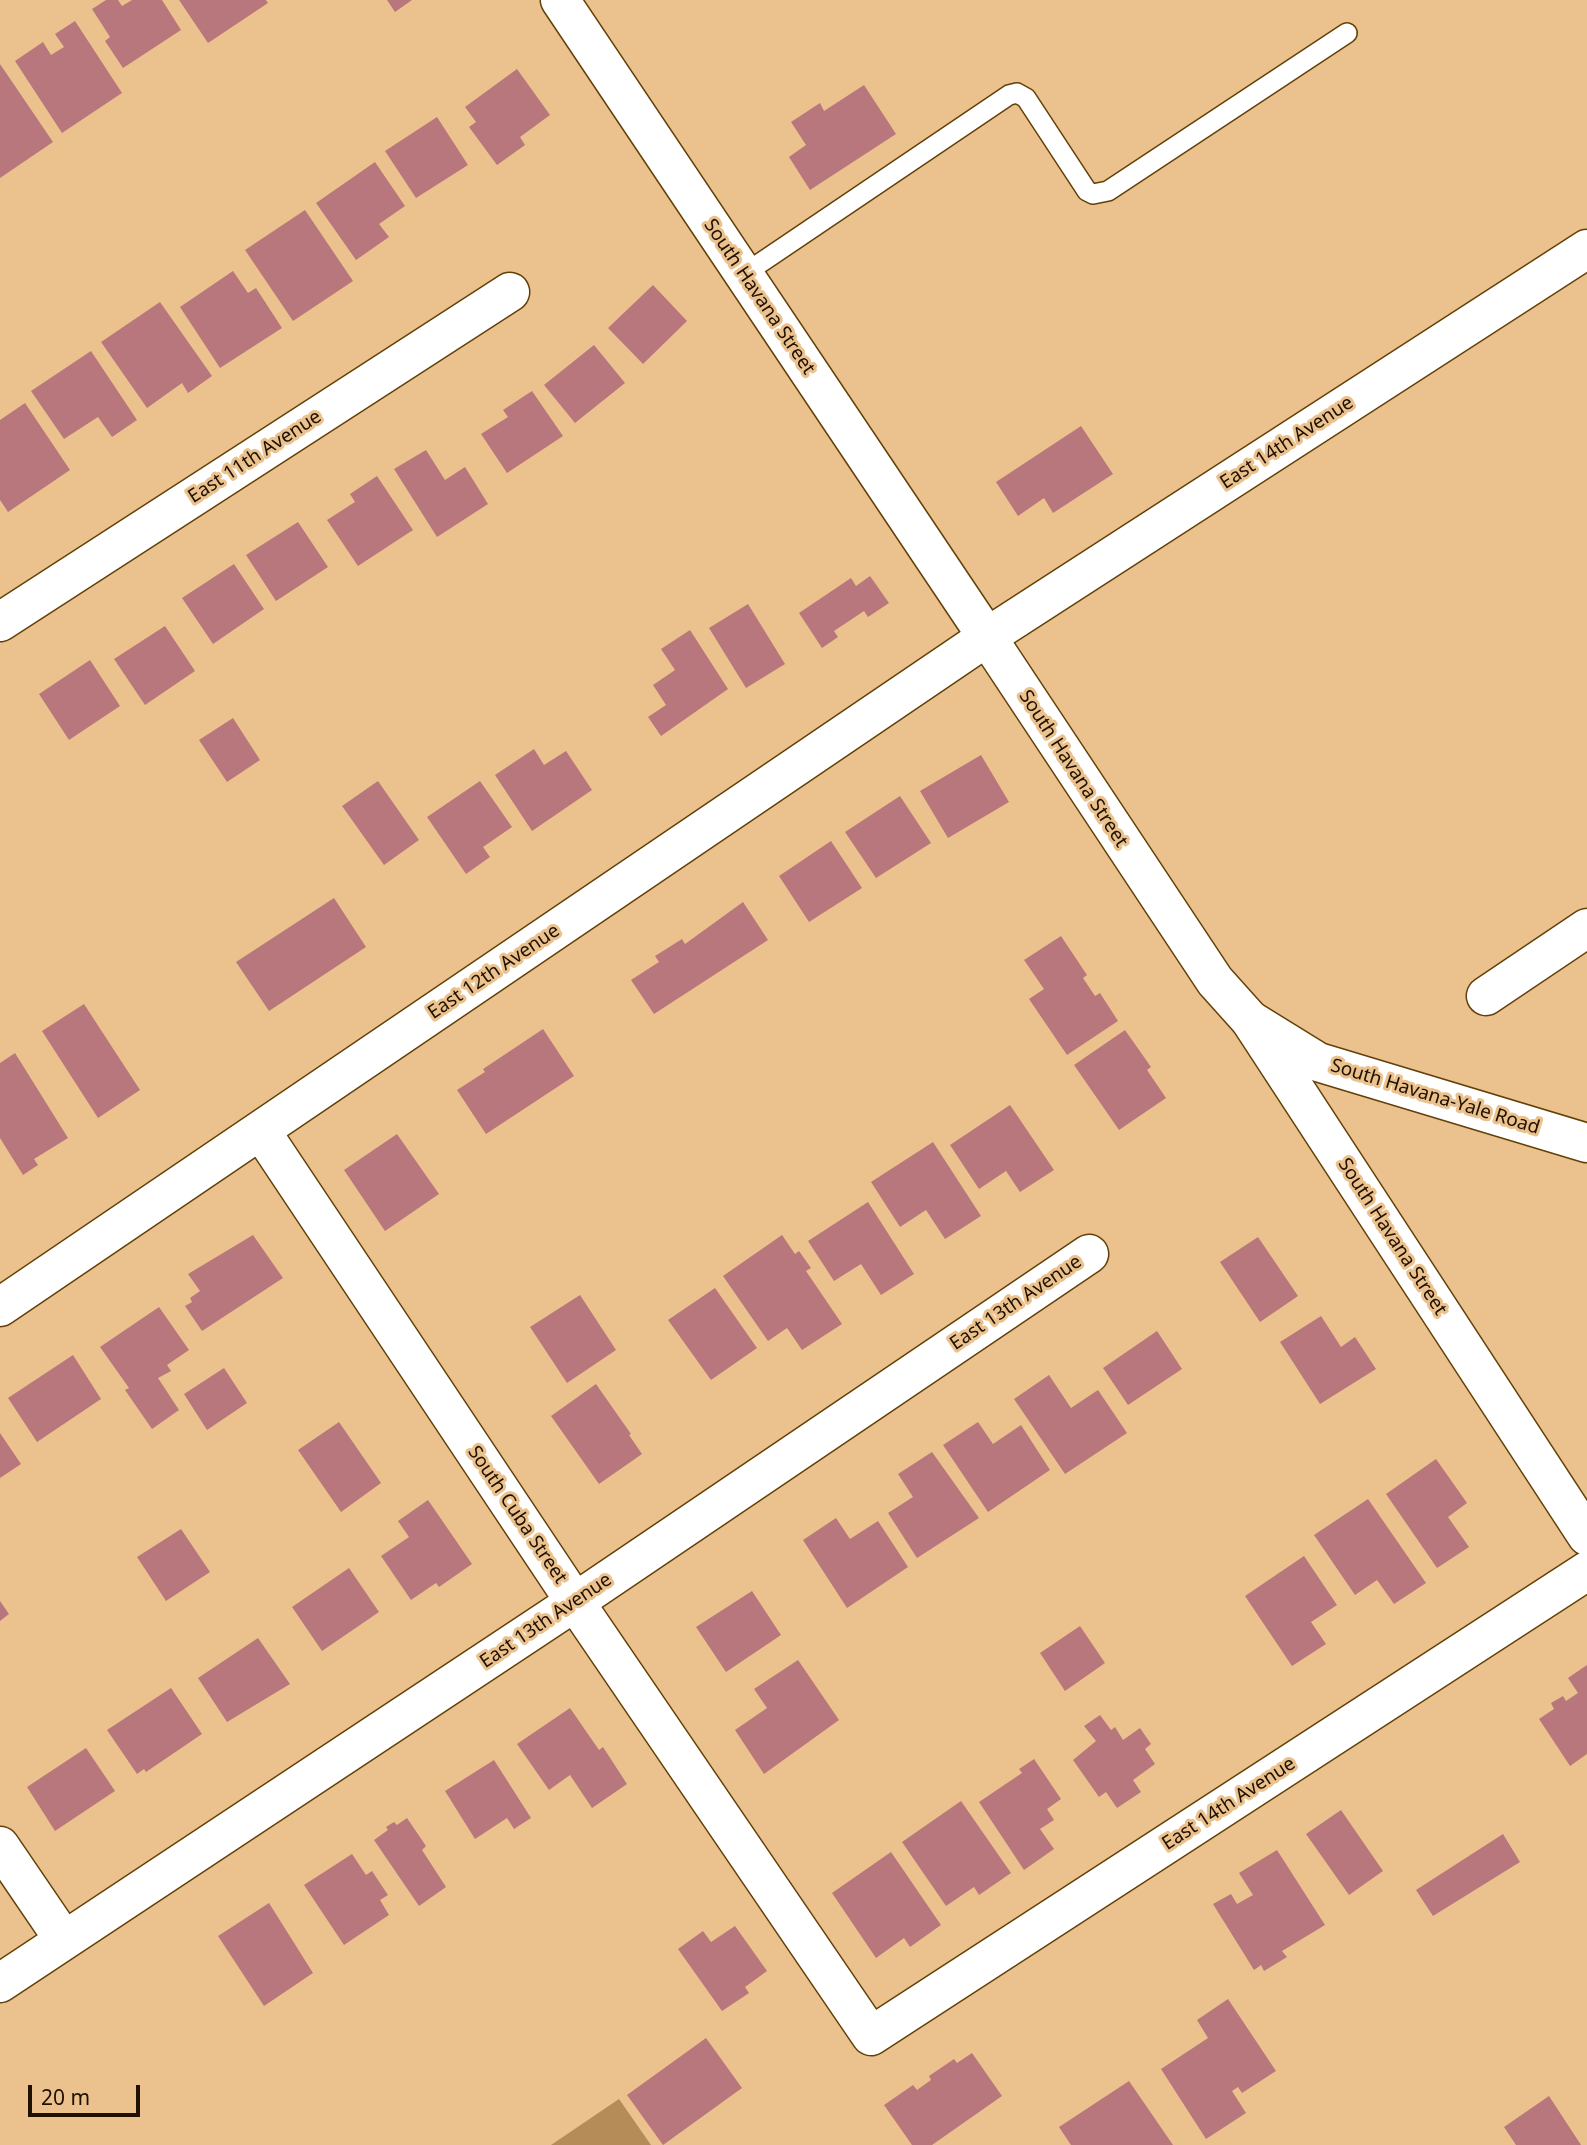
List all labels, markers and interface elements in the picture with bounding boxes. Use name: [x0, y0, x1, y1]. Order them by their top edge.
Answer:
street label: South Havana Street: [698, 215, 820, 379]
street label: East 14th Avenue: [1216, 391, 1358, 495]
street label: East 11th Avenue: [184, 405, 326, 509]
street label: South Havana Street: [1014, 686, 1132, 852]
street label: East 12th Avenue: [424, 919, 564, 1025]
street label: South Havana-Yale Road: [1328, 1054, 1542, 1140]
street label: South Havana Street: [1333, 1154, 1451, 1320]
street label: East 13th Avenue: [946, 1250, 1086, 1356]
street label: South Cuba Street: [462, 1442, 572, 1588]
street label: East 13th Avenue: [476, 1568, 616, 1674]
street label: East 14th Avenue: [1158, 1752, 1300, 1856]
scale bar: [32, 2072, 144, 2116]
text: 20 m: [41, 2083, 90, 2111]

